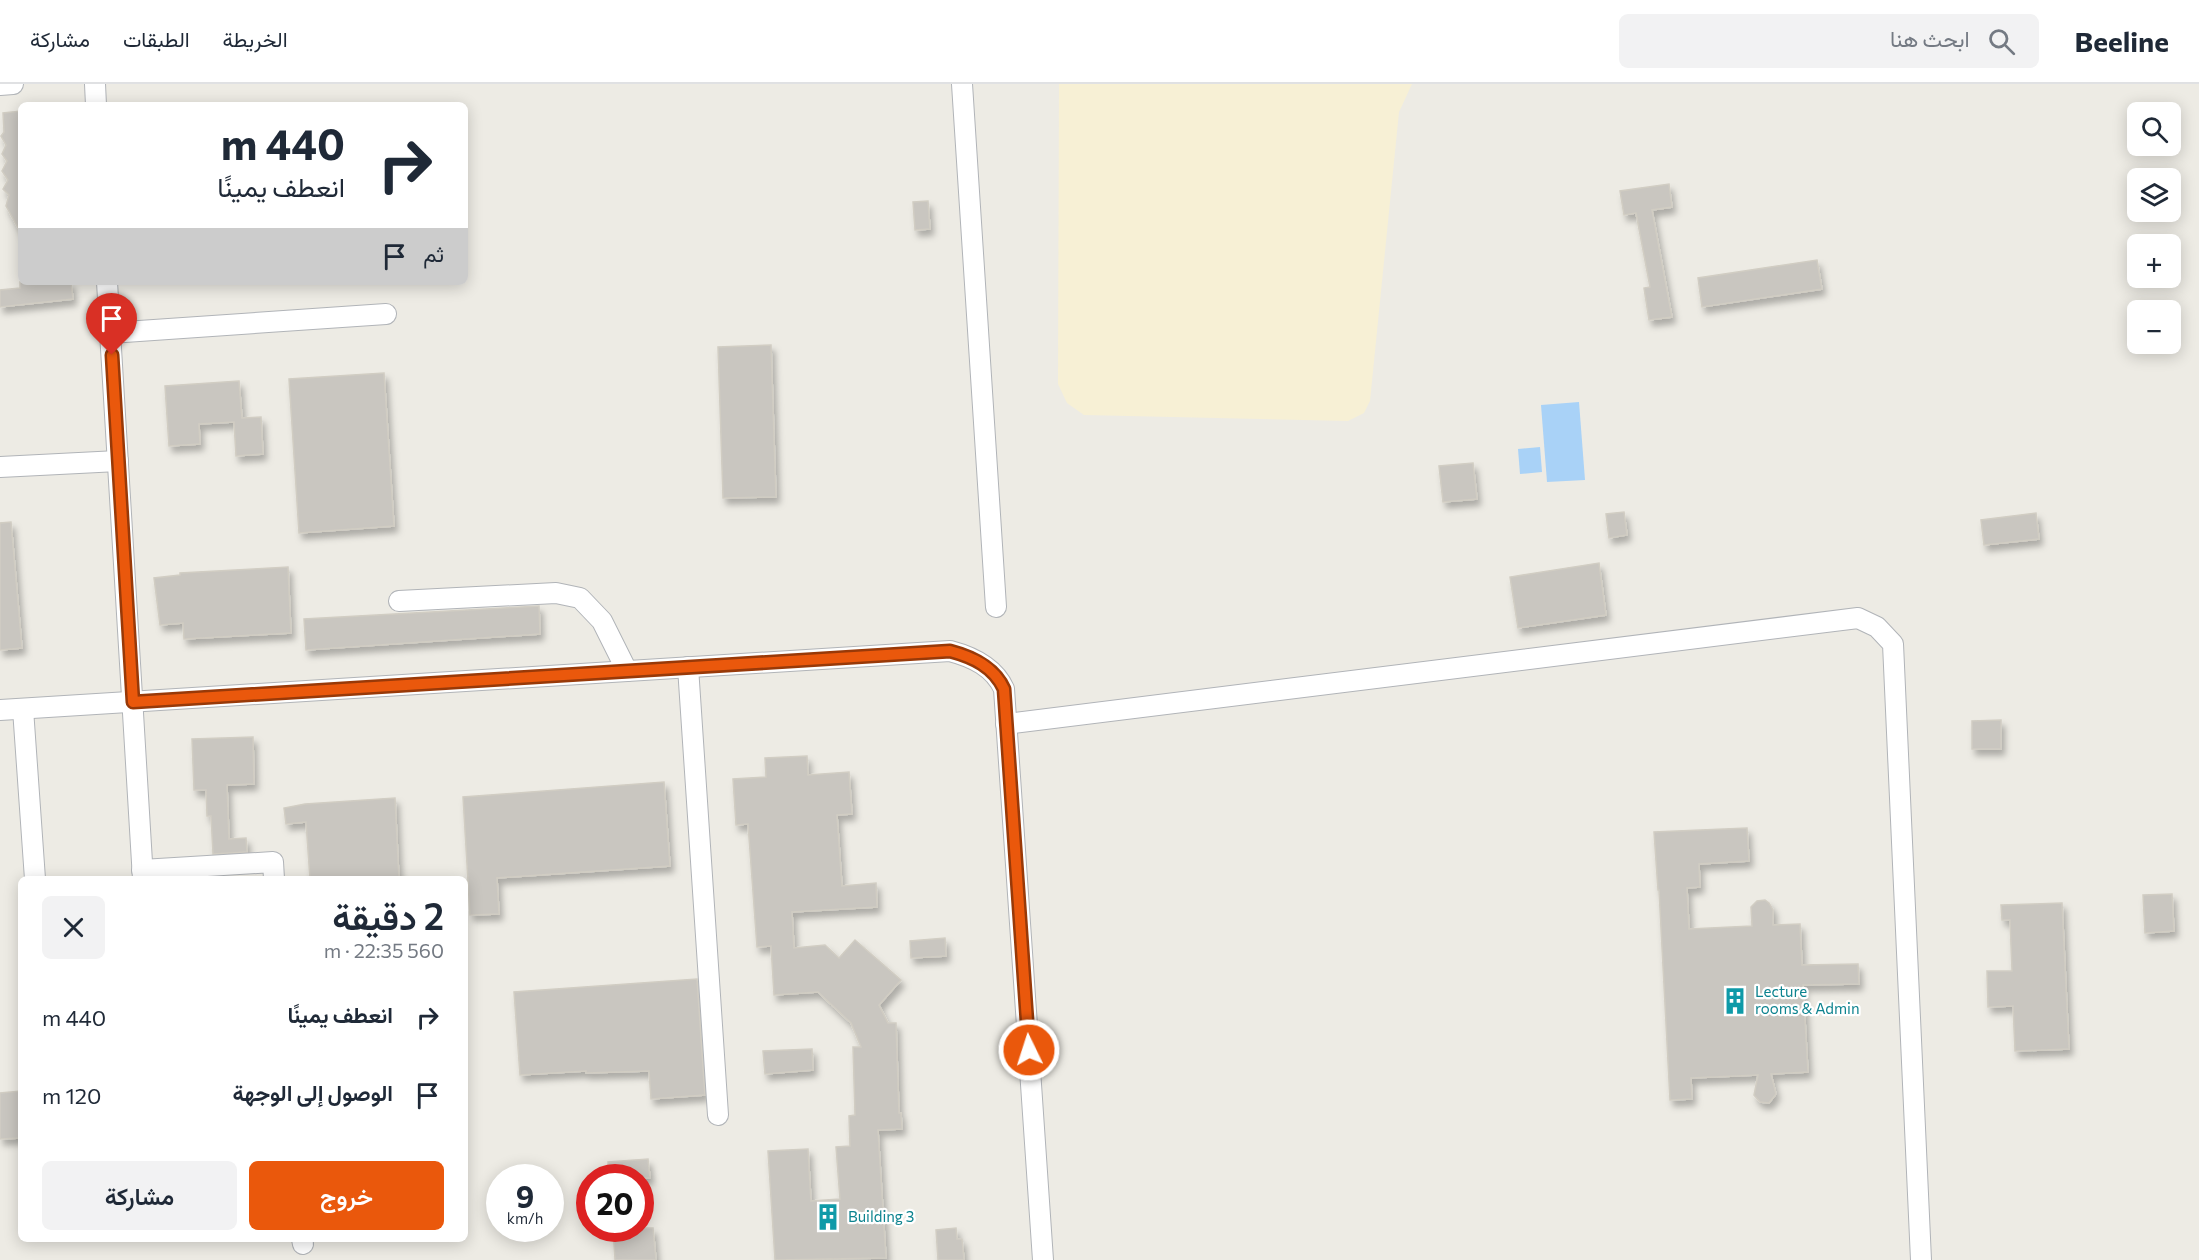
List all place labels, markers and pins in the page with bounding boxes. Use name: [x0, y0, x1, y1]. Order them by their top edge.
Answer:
pin: [86, 293, 137, 355]
place label: Lecture rooms & Admin: [1755, 982, 1860, 1017]
building icon: Lecture rooms & Admin: [1720, 986, 1750, 1016]
building icon: Building 3: [813, 1202, 843, 1232]
place label: Building 3: [848, 1207, 914, 1225]

